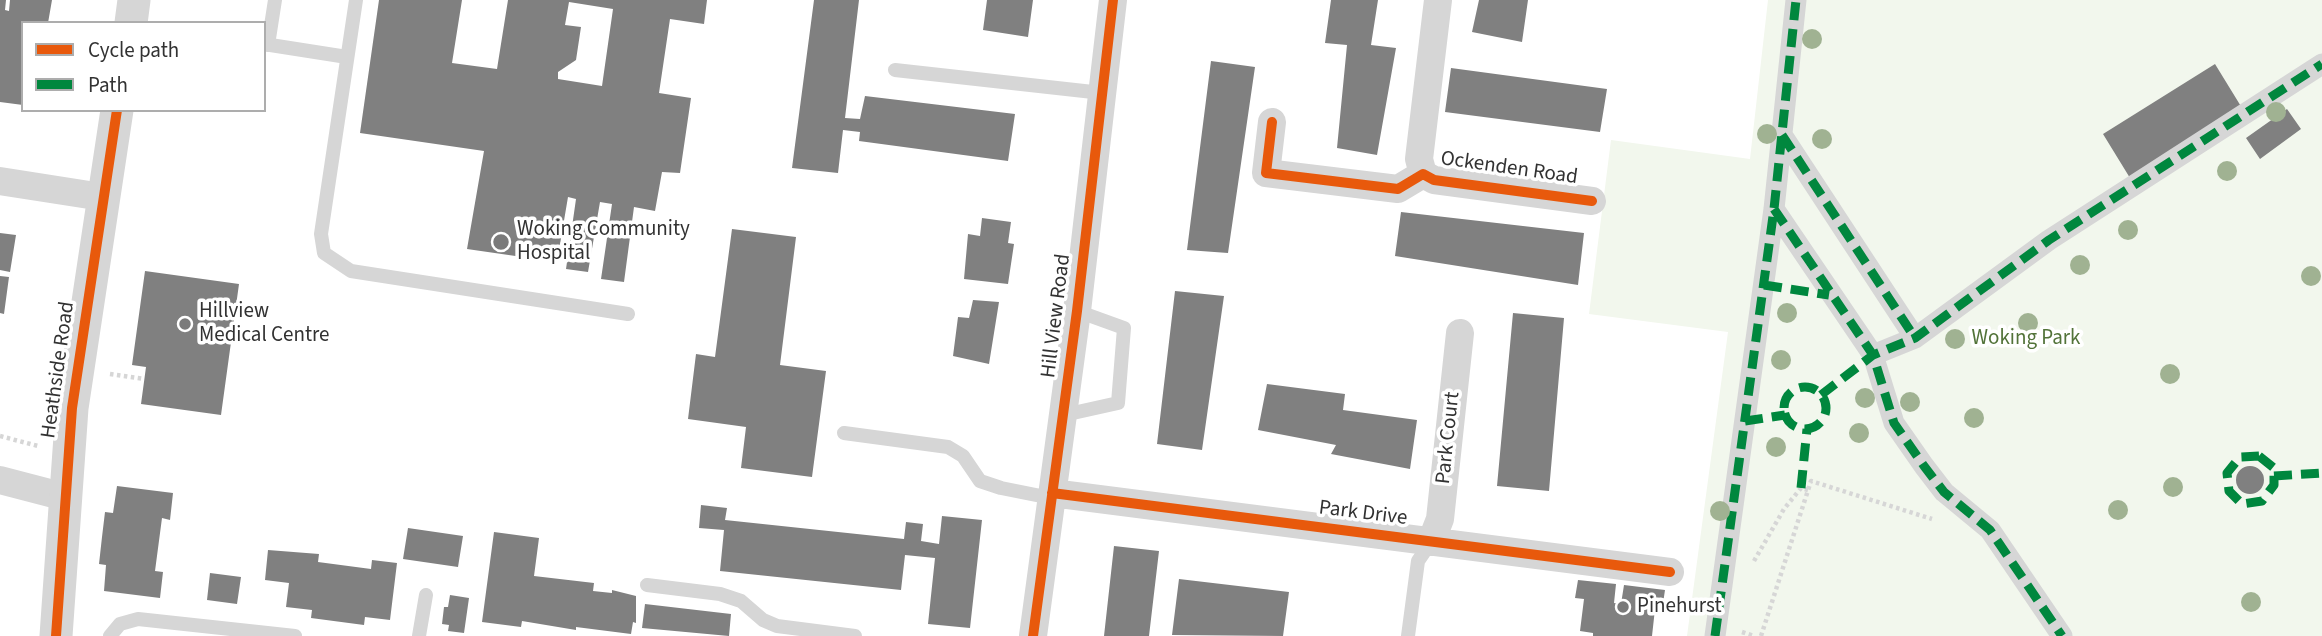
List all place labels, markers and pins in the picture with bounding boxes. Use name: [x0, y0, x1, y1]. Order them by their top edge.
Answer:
place label: Woking Community Hospital: [517, 217, 690, 267]
marker: Woking Community Hospital: [491, 232, 511, 252]
place label: Hillview Medical Centre: [199, 299, 329, 349]
marker: Hillview Medical Centre: [177, 316, 193, 332]
place label: Pinehurst: [1637, 594, 1721, 620]
marker: Pinehurst: [1615, 599, 1631, 615]

